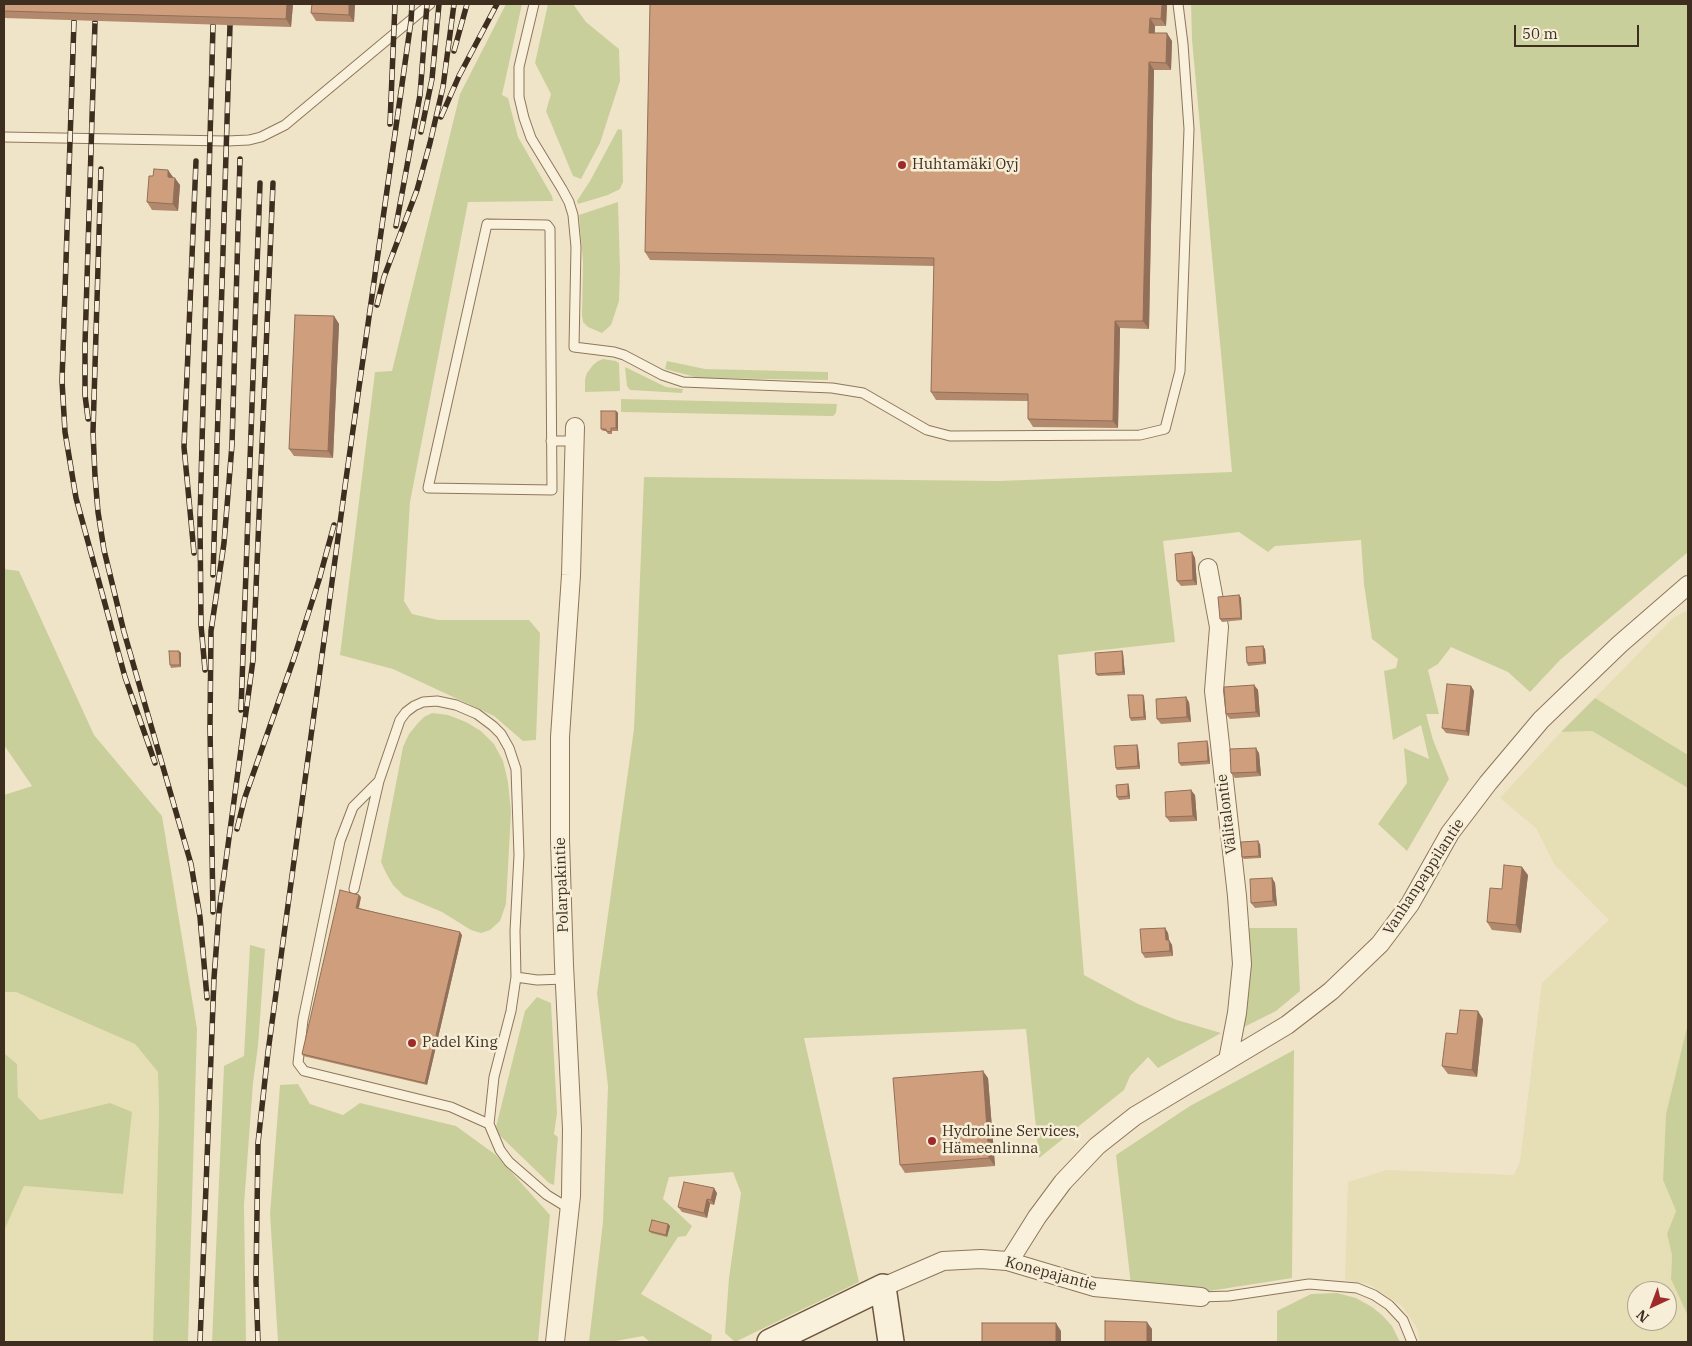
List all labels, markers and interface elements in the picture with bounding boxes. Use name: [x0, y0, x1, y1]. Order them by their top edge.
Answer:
scale bar: [1517, 15, 1642, 47]
text: 50 m: [1522, 24, 1558, 43]
place label: Huhtamäki Oyj: [912, 156, 1019, 174]
marker: Huhtamäki Oyj: [896, 159, 908, 171]
street label: Välitalontie: [1213, 773, 1241, 855]
street label: Vanhanpappilantie: [1380, 816, 1468, 938]
street label: Polarpakintie: [551, 837, 573, 933]
place label: Padel King: [422, 1034, 498, 1052]
marker: Padel King: [406, 1037, 418, 1049]
place label: Hydroline Services, Hämeenlinna: [942, 1123, 1080, 1158]
marker: Hydroline Services, Hämeenlinna: [926, 1135, 938, 1147]
street label: Konepajantie: [1003, 1253, 1099, 1295]
north arrow: [1627, 1281, 1677, 1331]
text: N: [1632, 1306, 1653, 1327]

